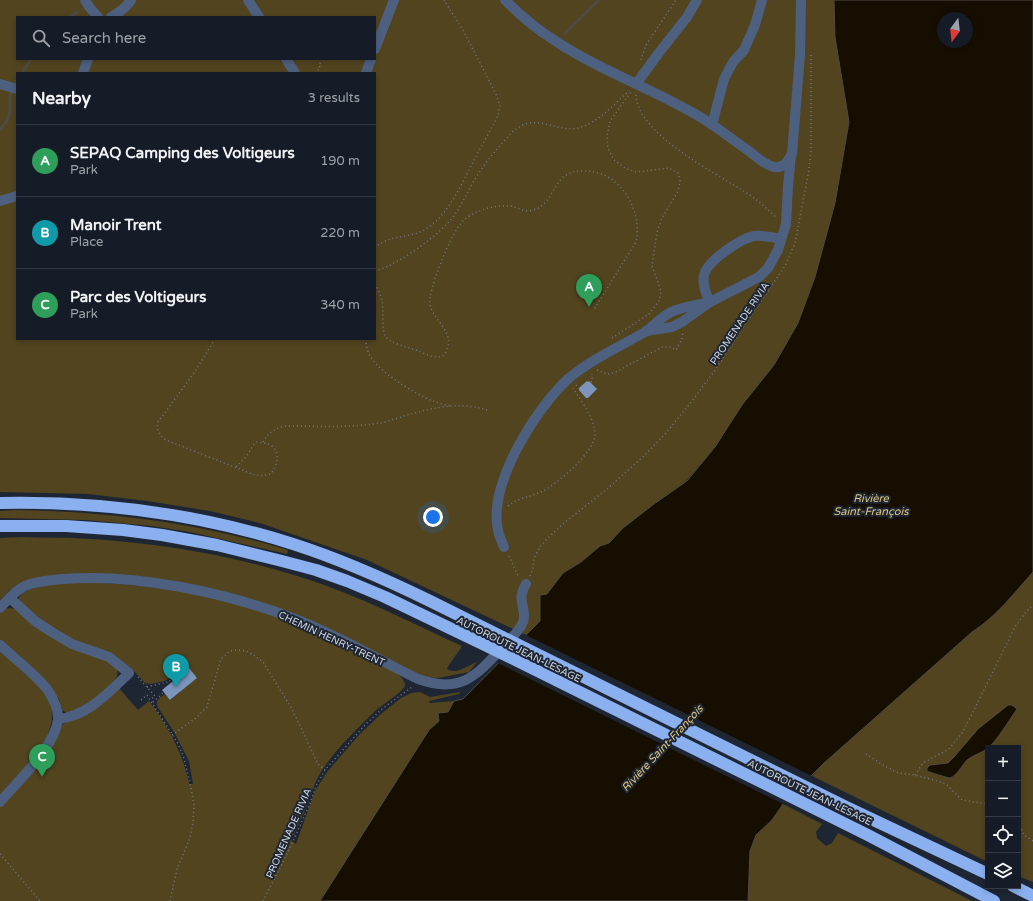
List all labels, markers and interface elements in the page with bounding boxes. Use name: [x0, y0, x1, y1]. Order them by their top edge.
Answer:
north arrow: [937, 12, 973, 48]
search box: [16, 16, 376, 60]
icon: search: [30, 27, 52, 49]
text: Search here: [62, 29, 146, 47]
text: Nearby: [32, 88, 91, 109]
text: 3 results: [308, 90, 360, 106]
text: SEPAQ Camping des Voltigeurs: [70, 144, 295, 162]
text: A: [40, 153, 50, 169]
text: 190 m: [320, 153, 360, 169]
text: Park: [70, 162, 98, 178]
text: Manoir Trent: [70, 216, 162, 234]
text: B: [40, 225, 50, 241]
text: 220 m: [320, 225, 360, 241]
text: Place: [70, 234, 103, 250]
pin: A: [576, 274, 602, 307]
street label: PROMENADE RIVIA: [708, 280, 772, 367]
text: Parc des Voltigeurs: [70, 288, 207, 306]
text: C: [40, 297, 50, 313]
text: 340 m: [320, 297, 360, 313]
text: Park: [70, 306, 98, 322]
water label: Rivière Saint-François: [834, 492, 909, 518]
your location: [423, 507, 443, 527]
street label: CHEMIN HENRY-TRENT: [276, 609, 387, 669]
street label: AUTOROUTE JEAN-LESAGE: [454, 615, 583, 685]
pin: B: [163, 654, 189, 687]
water label: Rivière Saint-François: [619, 702, 706, 794]
pin: C: [29, 744, 55, 777]
map controls: [985, 745, 1021, 889]
button: +: [985, 745, 1021, 781]
street label: AUTOROUTE JEAN-LESAGE: [745, 758, 874, 828]
button: −: [985, 781, 1021, 817]
street label: PROMENADE RIVIA: [264, 787, 314, 880]
button: locate: [985, 817, 1021, 853]
button: layers: [985, 853, 1021, 889]

